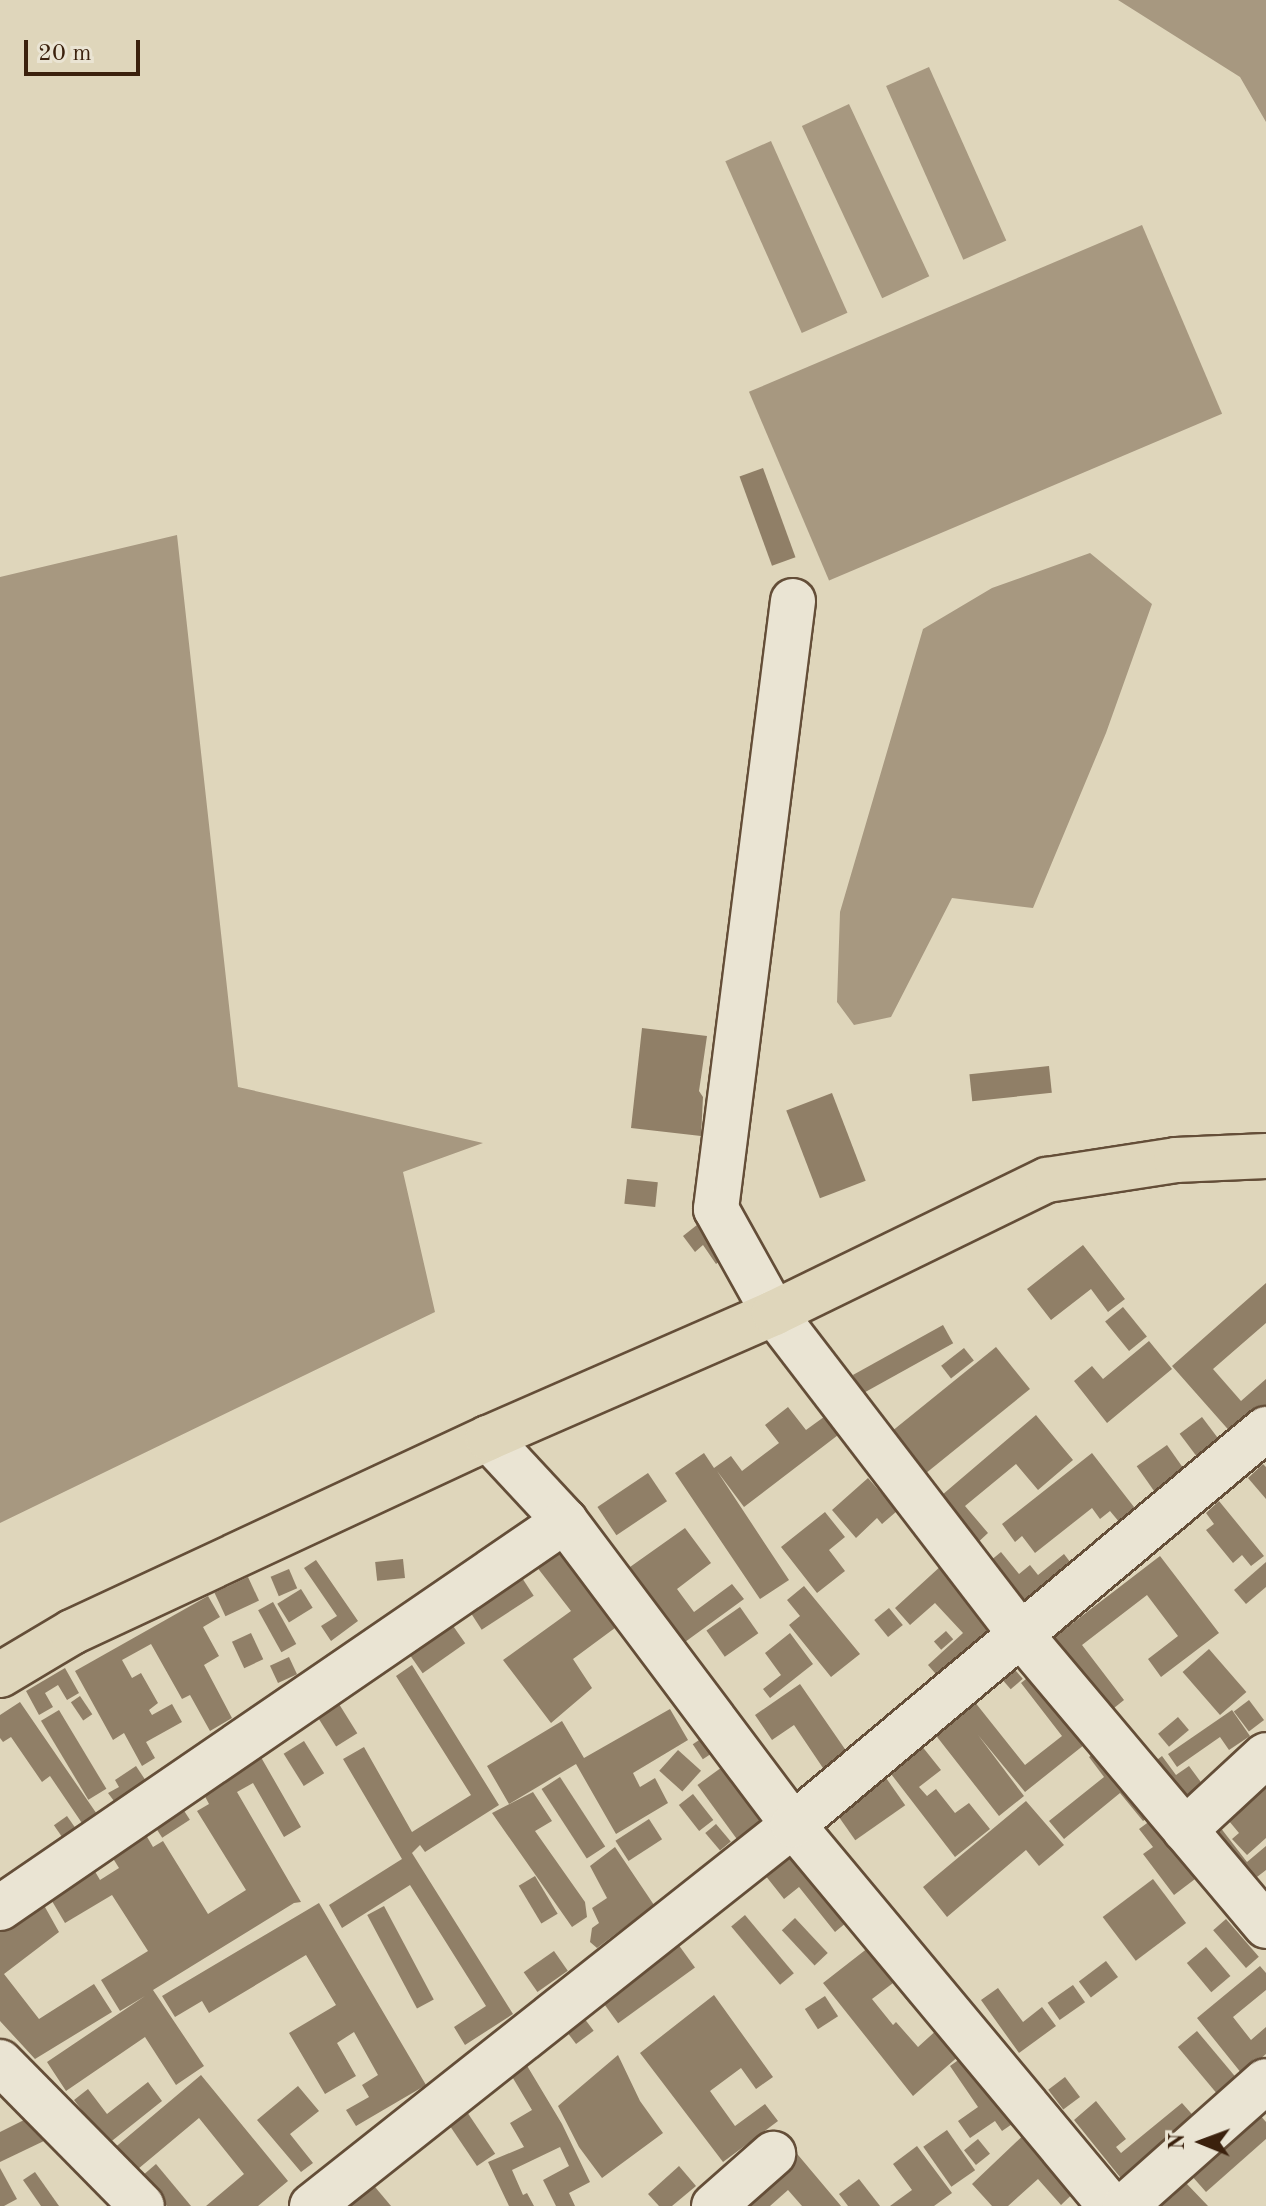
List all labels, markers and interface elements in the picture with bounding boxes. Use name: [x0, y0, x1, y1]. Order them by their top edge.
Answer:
scale bar: [28, 24, 144, 74]
text: 20 m: [38, 42, 92, 66]
north arrow: [1162, 2102, 1242, 2182]
text: N: [1167, 2133, 1189, 2150]

